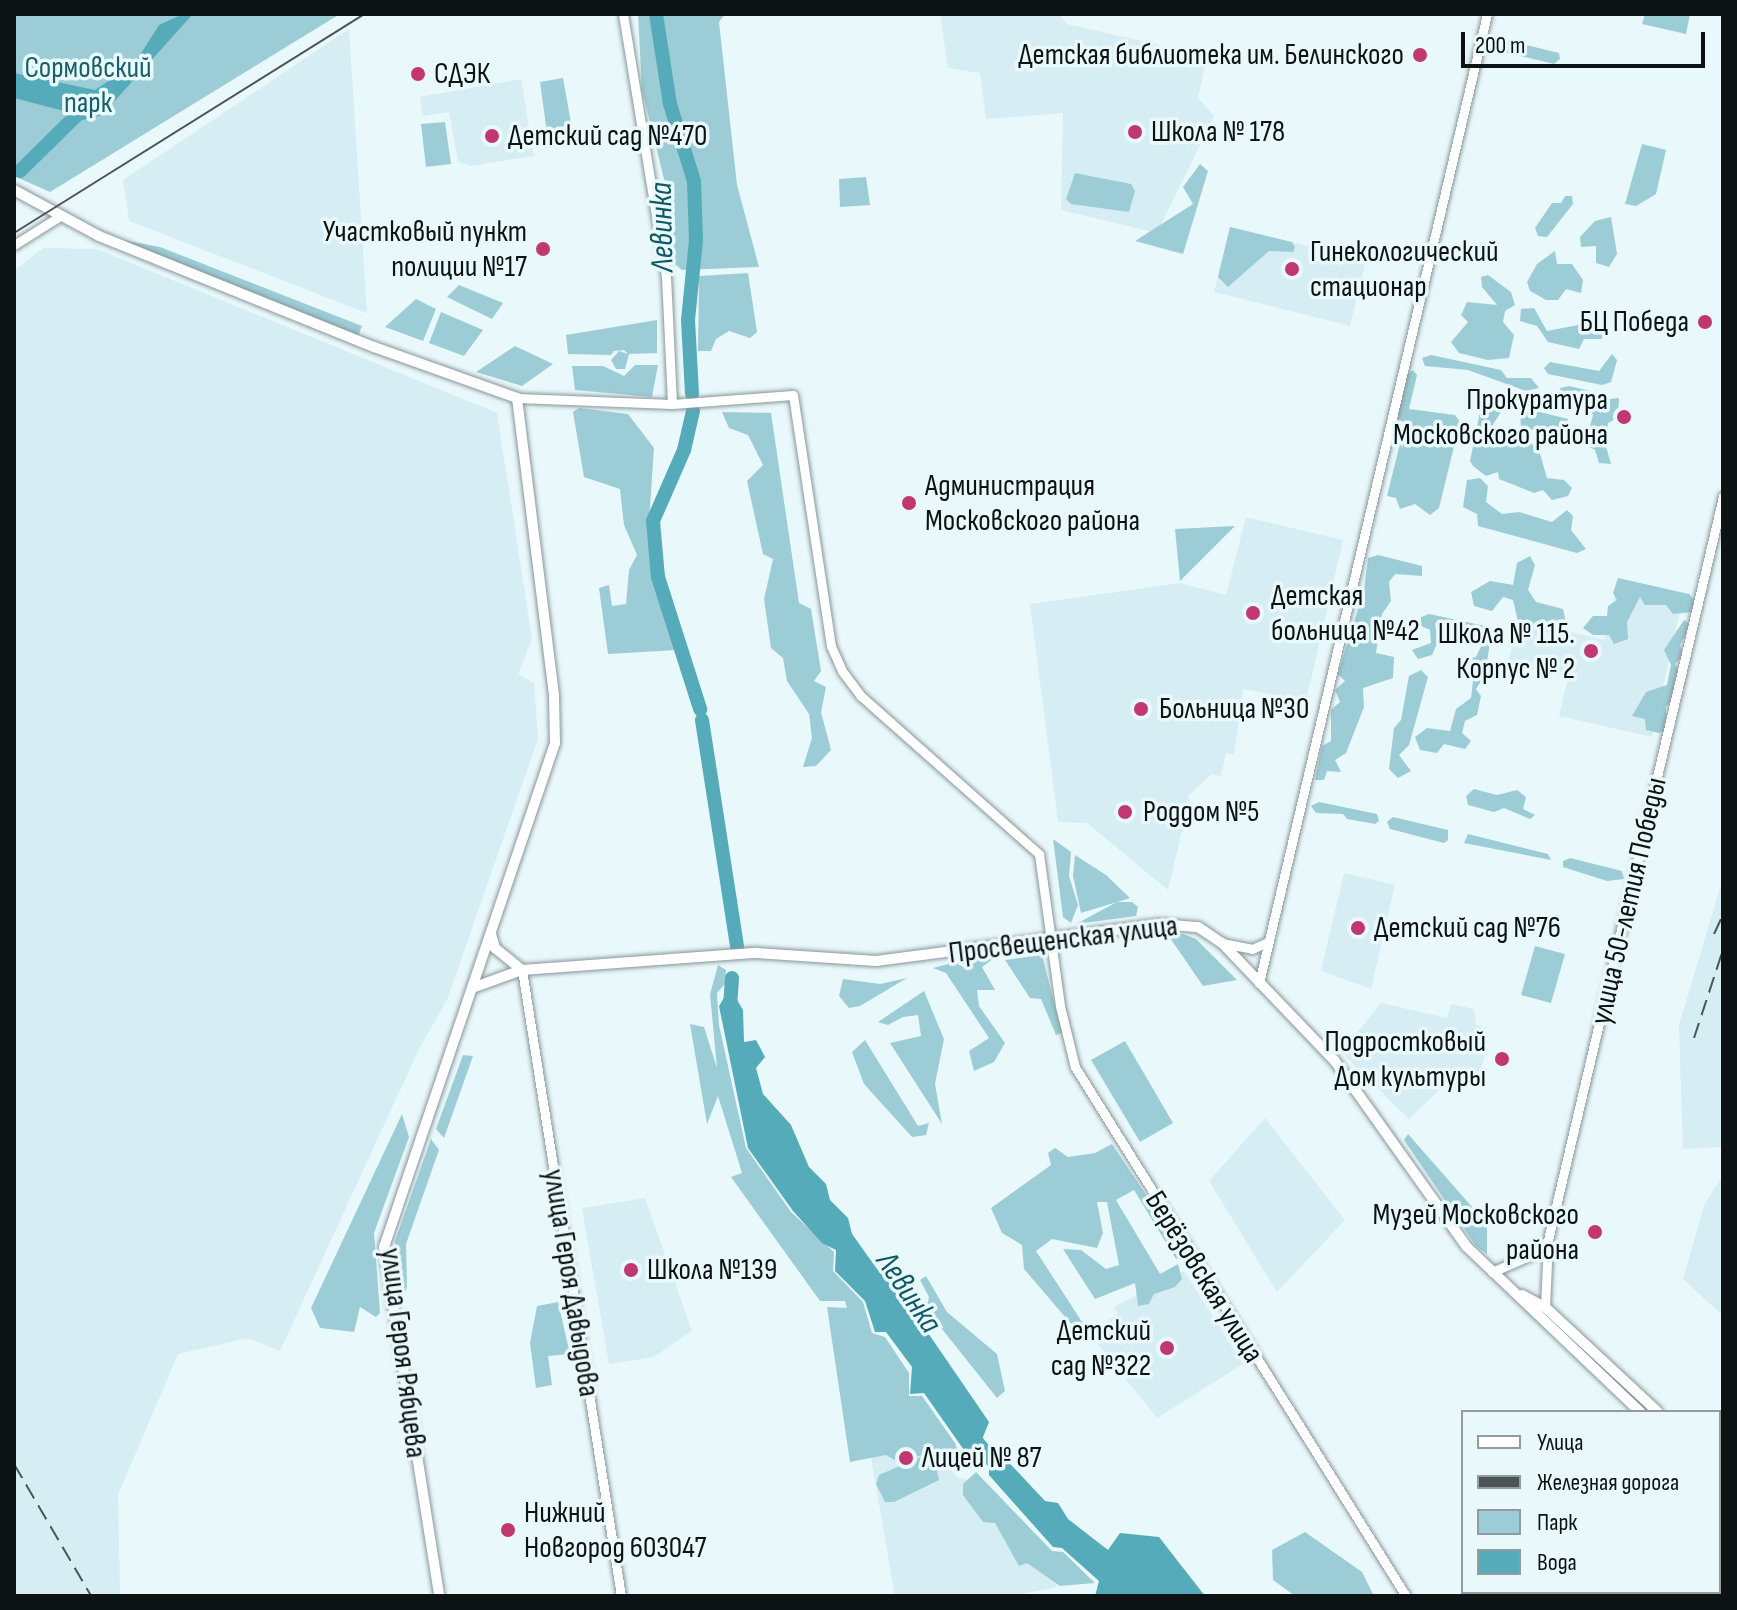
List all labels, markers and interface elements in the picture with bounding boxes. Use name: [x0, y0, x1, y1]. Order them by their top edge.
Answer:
scale bar: [1465, 16, 1709, 66]
text: 200 m: [1475, 31, 1526, 60]
place label: Детская библиотека им. Белинского: [1018, 37, 1404, 73]
marker: Детская библиотека им. Белинского: [1411, 46, 1429, 64]
park label: Сормовский парк: [24, 50, 152, 120]
place label: СДЭК: [434, 56, 490, 92]
marker: СДЭК: [409, 65, 427, 83]
place label: Школа № 178: [1151, 114, 1285, 150]
place label: Детский сад №470: [508, 118, 707, 154]
marker: Школа № 178: [1126, 123, 1144, 141]
marker: Детский сад №470: [483, 127, 501, 145]
water label: Левинка: [643, 182, 683, 272]
place label: Участковый пункт полиции №17: [323, 214, 527, 284]
place label: Гинекологический стационар: [1310, 234, 1499, 304]
marker: Участковый пункт полиции №17: [534, 240, 552, 258]
marker: Гинекологический стационар: [1281, 258, 1303, 280]
place label: БЦ Победа: [1580, 304, 1689, 340]
marker: БЦ Победа: [1696, 313, 1714, 331]
place label: Прокуратура Московского района: [1393, 382, 1608, 452]
marker: Прокуратура Московского района: [1615, 408, 1633, 426]
place label: Администрация Московского района: [925, 468, 1140, 538]
marker: Администрация Московского района: [900, 494, 918, 512]
place label: Детская больница №42: [1271, 578, 1420, 648]
marker: Детская больница №42: [1242, 602, 1264, 624]
place label: Школа № 115. Корпус № 2: [1438, 616, 1575, 686]
marker: Школа № 115. Корпус № 2: [1582, 642, 1600, 660]
place label: Больница №30: [1159, 691, 1309, 727]
marker: Больница №30: [1130, 698, 1152, 720]
street label: улица 50-летия Победы: [1583, 774, 1675, 1028]
place label: Роддом №5: [1143, 794, 1259, 830]
marker: Роддом №5: [1114, 801, 1136, 823]
street label: Просвещенская улица: [947, 908, 1179, 972]
place label: Детский сад №76: [1374, 910, 1561, 946]
marker: Детский сад №76: [1349, 919, 1367, 937]
place label: Подростковый Дом культуры: [1325, 1024, 1486, 1094]
marker: Подростковый Дом культуры: [1493, 1050, 1511, 1068]
street label: улица Героя Давыдова: [535, 1167, 607, 1399]
street label: Берёзовская улица: [1137, 1185, 1271, 1369]
place label: Музей Московского района: [1372, 1197, 1579, 1268]
marker: Музей Московского района: [1586, 1223, 1604, 1241]
water label: Левинка: [867, 1245, 949, 1341]
street label: улица Героя Рябцева: [372, 1246, 434, 1460]
place label: Школа №139: [647, 1252, 777, 1288]
marker: Школа №139: [622, 1261, 640, 1279]
place label: Детский сад №322: [1051, 1313, 1151, 1384]
marker: Детский сад №322: [1158, 1339, 1176, 1357]
legend: [1461, 1410, 1721, 1594]
text: Улица: [1537, 1428, 1583, 1457]
place label: Лицей № 87: [922, 1440, 1041, 1476]
marker: Лицей № 87: [897, 1449, 915, 1467]
text: Железная дорога: [1537, 1468, 1679, 1497]
place label: Нижний Новгород 603047: [524, 1495, 707, 1566]
text: Парк: [1537, 1508, 1577, 1537]
marker: Нижний Новгород 603047: [499, 1521, 517, 1539]
text: Вода: [1537, 1548, 1577, 1577]

